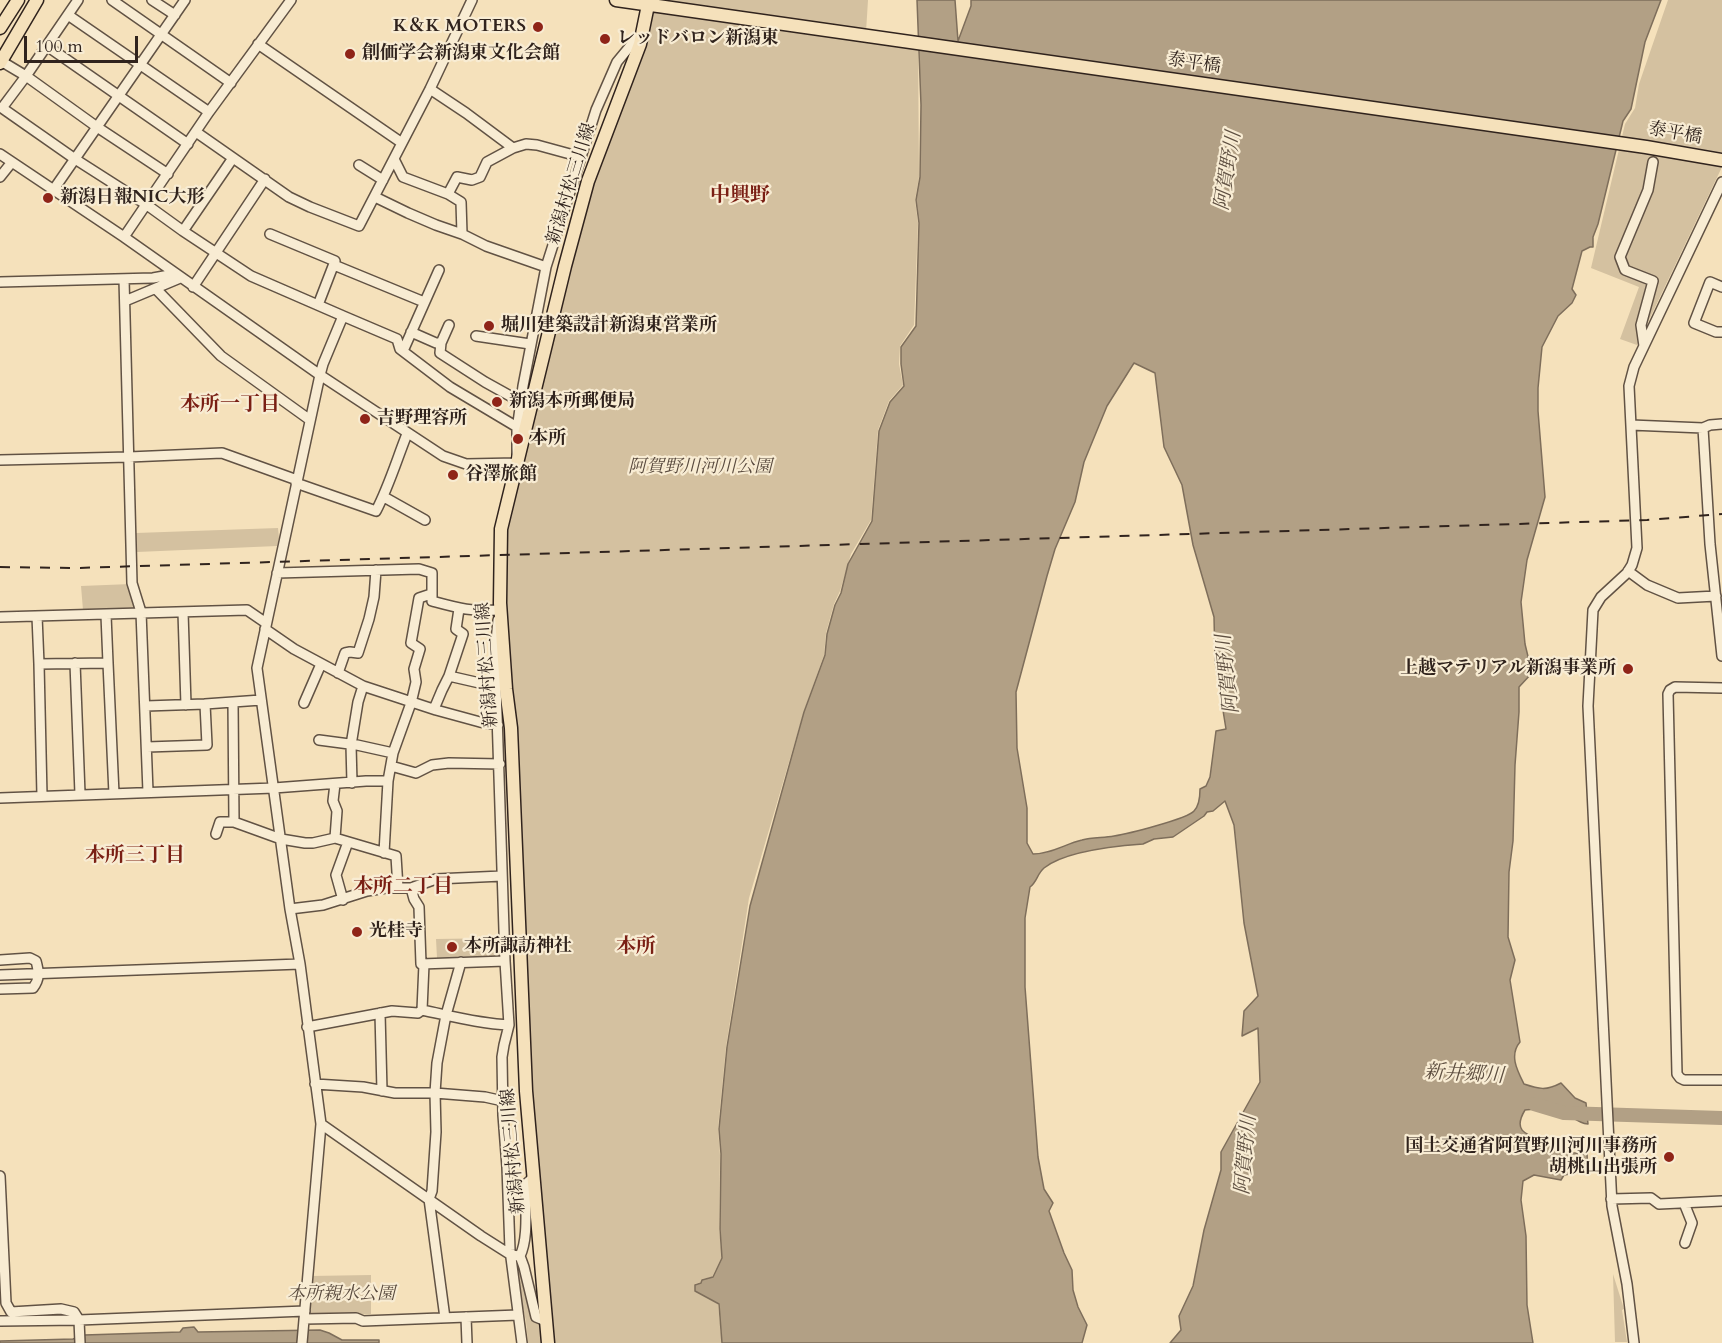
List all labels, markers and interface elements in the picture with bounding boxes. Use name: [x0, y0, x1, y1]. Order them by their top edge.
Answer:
place label: K＆K MOTERS: [393, 16, 526, 38]
marker: K＆K MOTERS: [531, 20, 545, 34]
scale bar: [27, 24, 141, 62]
place label: レッドバロン新潟東: [617, 28, 779, 50]
marker: レッドバロン新潟東: [598, 32, 612, 46]
text: 100 m: [35, 34, 83, 59]
place label: 創価学会新潟東文化会館: [362, 43, 560, 65]
marker: 創価学会新潟東文化会館: [343, 47, 357, 61]
street label: 泰平橋: [1166, 50, 1222, 78]
street label: 泰平橋: [1647, 119, 1703, 149]
street label: 新潟村松三川線: [543, 121, 601, 247]
water label: 阿賀野川: [1211, 130, 1247, 212]
district label: 中興野: [710, 184, 770, 208]
place label: 新潟日報NIC大形: [60, 187, 205, 209]
marker: 新潟日報NIC大形: [41, 191, 55, 205]
place label: 堀川建築設計新潟東営業所: [501, 315, 717, 337]
marker: 堀川建築設計新潟東営業所: [482, 319, 496, 333]
place label: 新潟本所郵便局: [509, 391, 635, 413]
district label: 本所一丁目: [180, 393, 280, 417]
marker: 新潟本所郵便局: [490, 395, 504, 409]
place label: 吉野理容所: [377, 408, 467, 430]
marker: 吉野理容所: [358, 412, 372, 426]
place label: 本所: [530, 428, 566, 450]
marker: 本所: [511, 432, 525, 446]
park label: 阿賀野川河川公園: [628, 457, 772, 479]
place label: 谷澤旅館: [465, 464, 537, 486]
marker: 谷澤旅館: [446, 468, 460, 482]
street label: 新潟村松三川線: [473, 601, 503, 729]
water label: 阿賀野川: [1213, 633, 1245, 715]
place label: 上越マテリアル新潟事業所: [1400, 658, 1616, 680]
marker: 上越マテリアル新潟事業所: [1621, 662, 1635, 676]
district label: 本所三丁目: [85, 844, 185, 868]
district label: 本所二丁目: [353, 875, 453, 899]
place label: 光桂寺: [369, 921, 423, 943]
marker: 光桂寺: [350, 925, 364, 939]
district label: 本所: [616, 935, 656, 959]
place label: 本所諏訪神社: [464, 936, 572, 958]
marker: 本所諏訪神社: [445, 940, 459, 954]
water label: 新井郷川: [1423, 1061, 1505, 1089]
street label: 新潟村松三川線: [498, 1087, 530, 1215]
water label: 阿賀野川: [1232, 1114, 1262, 1196]
place label: 国土交通省阿賀野川河川事務所 胡桃山出張所: [1405, 1136, 1657, 1178]
marker: 国土交通省阿賀野川河川事務所 胡桃山出張所: [1662, 1150, 1676, 1164]
park label: 本所親水公園: [287, 1284, 395, 1306]

